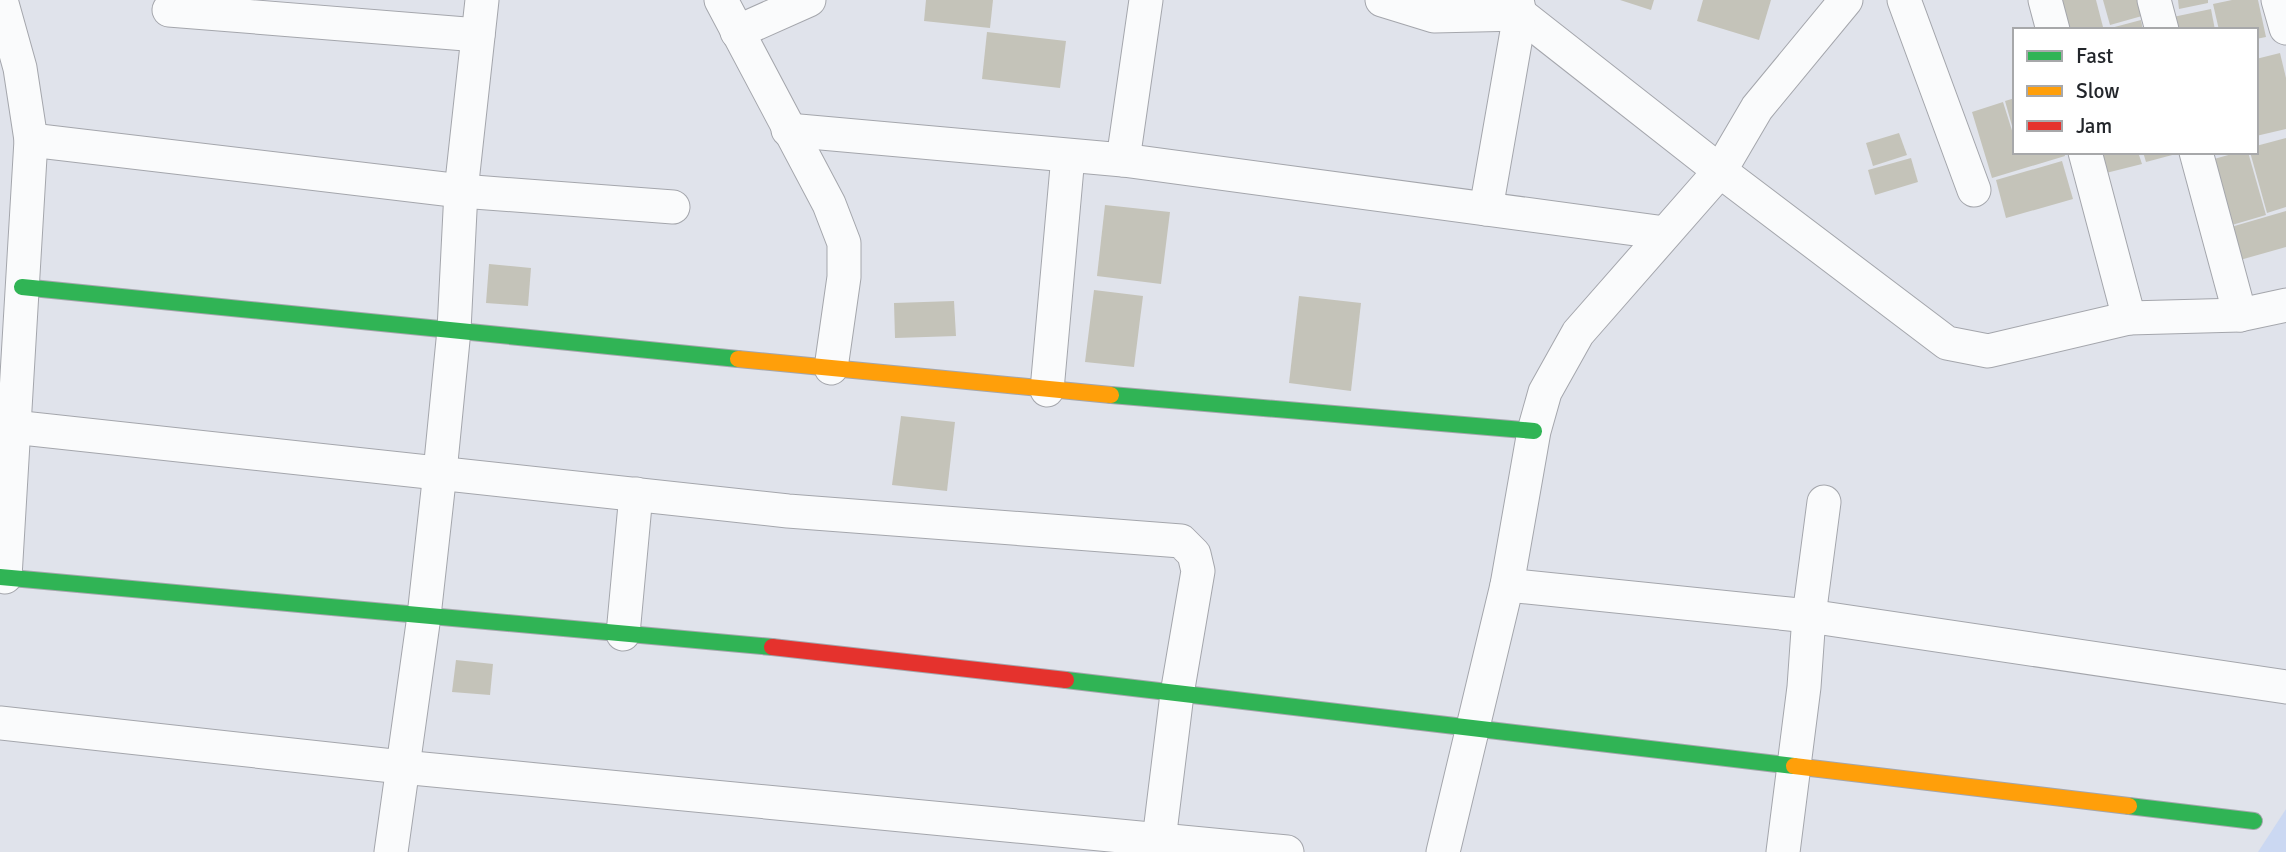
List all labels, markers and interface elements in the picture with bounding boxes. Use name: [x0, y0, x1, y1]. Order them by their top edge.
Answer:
legend: [2013, 28, 2258, 154]
text: Fast: [2076, 43, 2113, 69]
text: Slow: [2076, 78, 2120, 104]
text: Jam: [2076, 113, 2112, 139]

